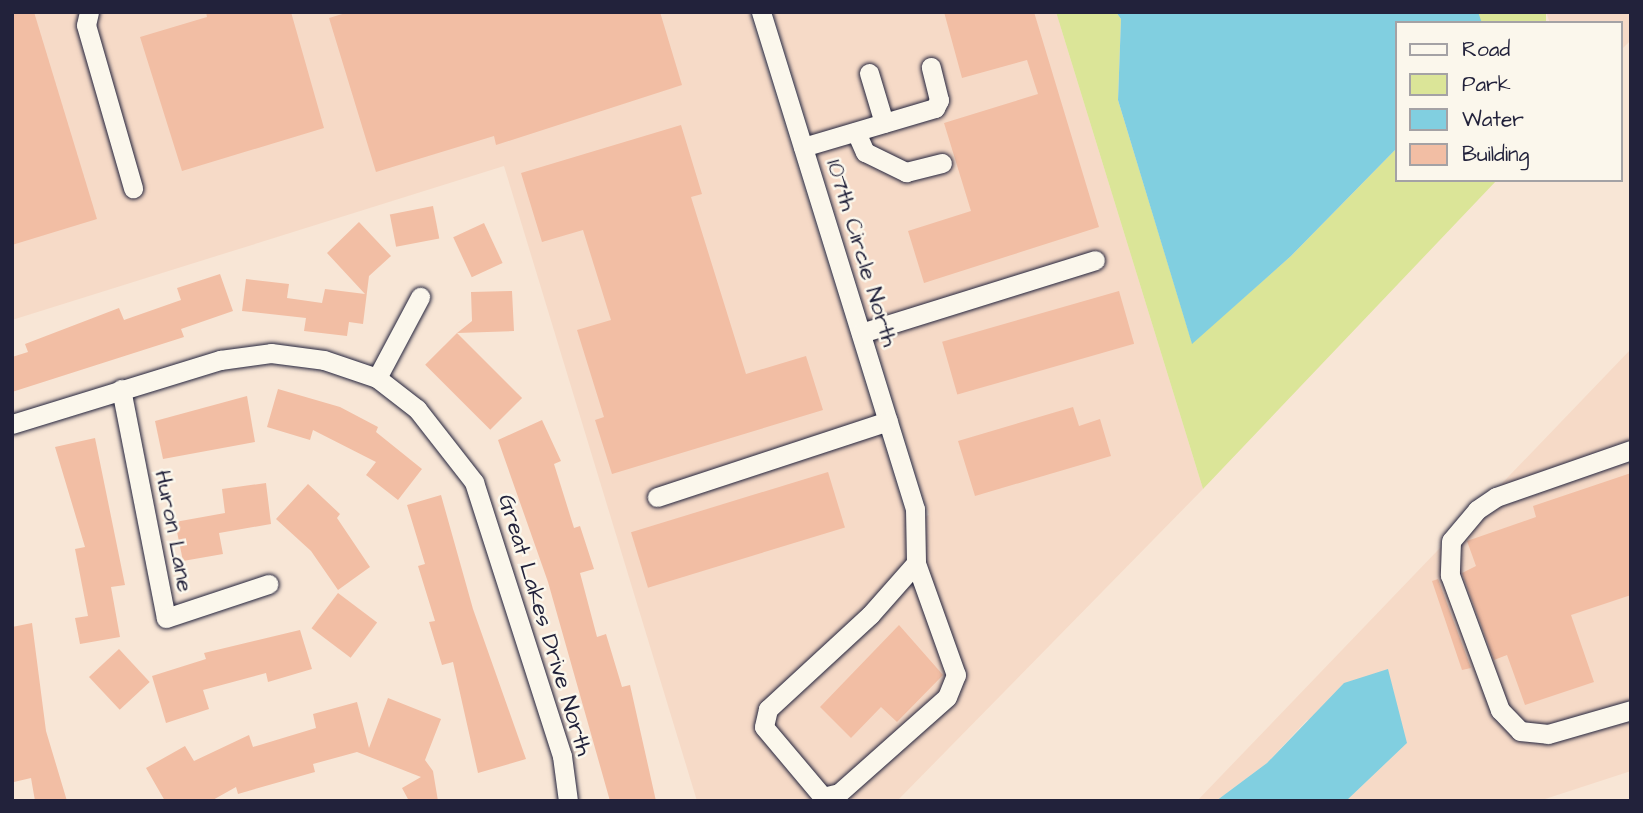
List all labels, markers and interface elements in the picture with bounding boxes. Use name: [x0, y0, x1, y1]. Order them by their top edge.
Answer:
legend: [1394, 21, 1622, 182]
text: Road: [1462, 35, 1510, 64]
text: Park: [1462, 70, 1511, 99]
text: Water: [1462, 105, 1524, 134]
text: Building: [1462, 140, 1529, 169]
street label: 107th Circle North: [820, 156, 904, 350]
street label: Huron Lane: [149, 468, 199, 594]
street label: Great Lakes Drive North: [492, 491, 598, 759]

